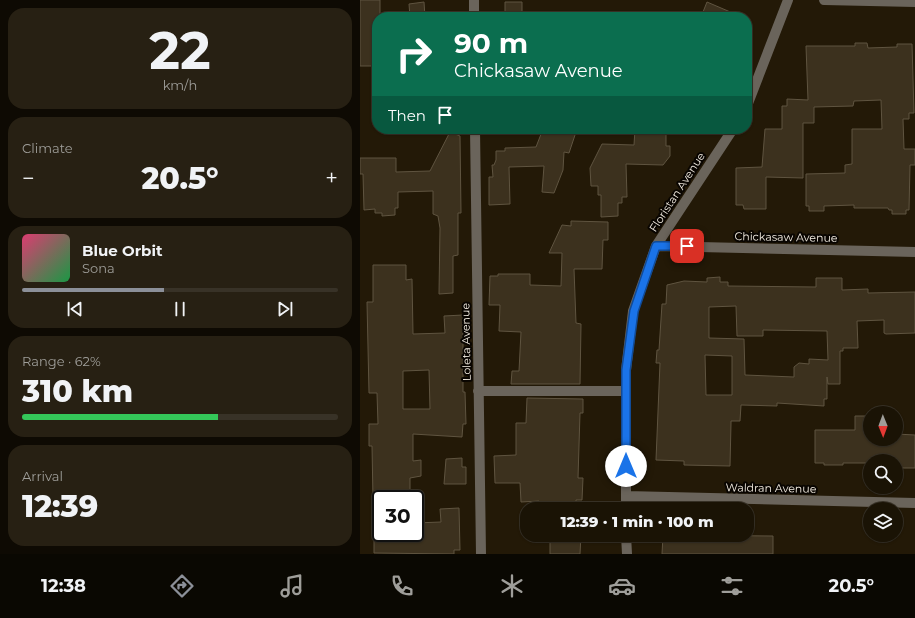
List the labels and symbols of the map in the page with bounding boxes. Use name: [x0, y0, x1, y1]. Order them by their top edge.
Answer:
street label: Floristan Avenue: [646, 149, 708, 234]
pin: [670, 229, 704, 263]
street label: Chickasaw Avenue: [734, 229, 838, 245]
street label: Loleta Avenue: [458, 303, 474, 381]
north arrow: [863, 406, 903, 446]
position arrow: [605, 445, 647, 487]
street label: Waldran Avenue: [725, 480, 817, 496]
speed limit sign: 30: [372, 490, 424, 542]

